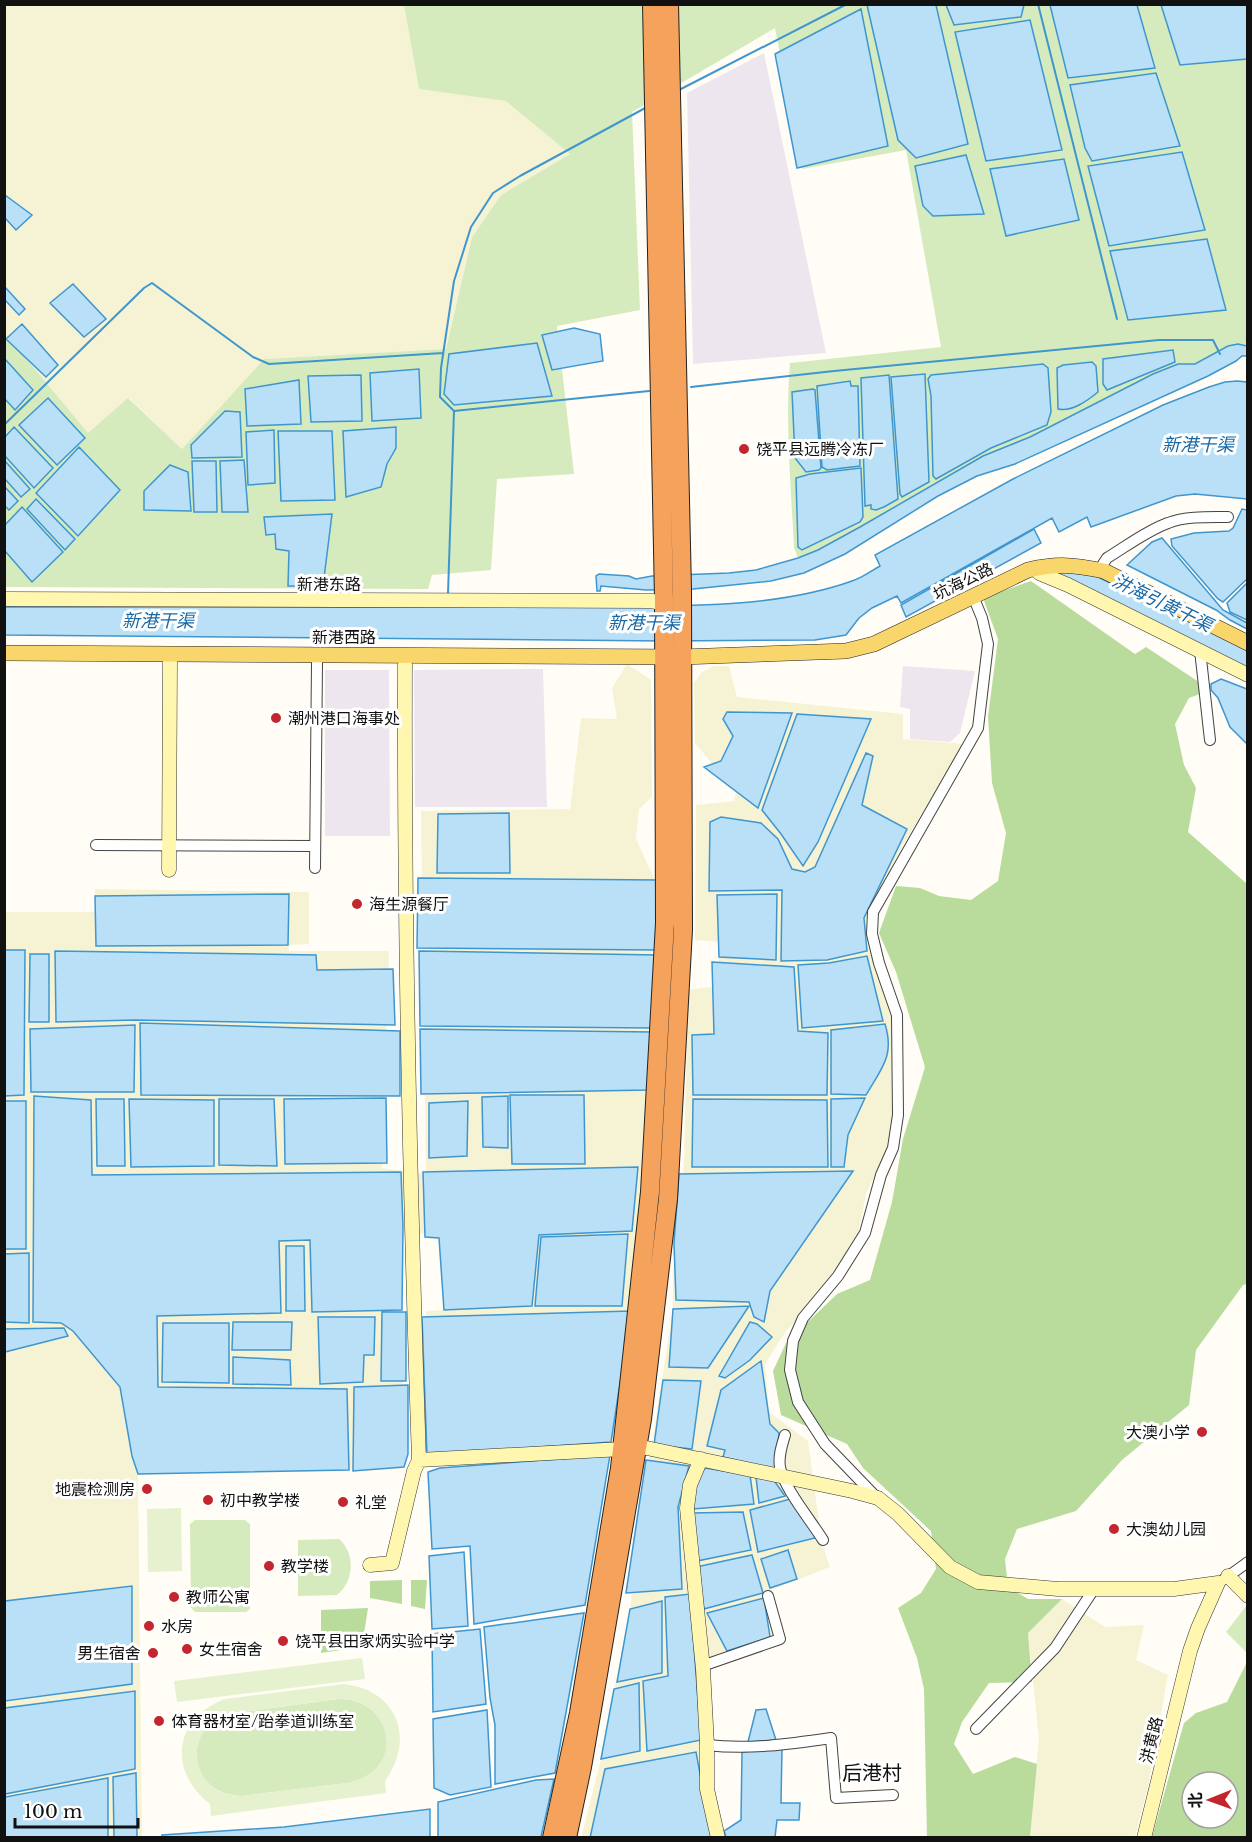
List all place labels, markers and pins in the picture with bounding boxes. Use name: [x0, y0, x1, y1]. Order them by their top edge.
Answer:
place label: 饶平县远腾冷冻厂: [756, 439, 884, 459]
marker: 饶平县远腾冷冻厂: [737, 442, 751, 456]
place label: 潮州港口海事处: [288, 708, 400, 728]
marker: 潮州港口海事处: [269, 711, 283, 725]
place label: 海生源餐厅: [369, 894, 449, 914]
marker: 海生源餐厅: [350, 897, 364, 911]
place label: 大澳小学: [1126, 1422, 1190, 1442]
marker: 大澳小学: [1195, 1425, 1209, 1439]
place label: 地震检测房: [55, 1479, 135, 1499]
marker: 地震检测房: [140, 1482, 154, 1496]
place label: 初中教学楼: [220, 1490, 300, 1510]
place label: 礼堂: [355, 1492, 387, 1512]
marker: 初中教学楼: [201, 1493, 215, 1507]
marker: 礼堂: [336, 1495, 350, 1509]
place label: 大澳幼儿园: [1126, 1519, 1206, 1539]
marker: 大澳幼儿园: [1107, 1522, 1121, 1536]
place label: 教学楼: [281, 1556, 329, 1576]
marker: 教学楼: [262, 1559, 276, 1573]
place label: 教师公寓: [186, 1587, 250, 1607]
marker: 教师公寓: [167, 1590, 181, 1604]
place label: 水房: [161, 1616, 193, 1636]
marker: 水房: [142, 1619, 156, 1633]
place label: 饶平县田家炳实验中学: [295, 1631, 455, 1651]
marker: 饶平县田家炳实验中学: [276, 1634, 290, 1648]
place label: 女生宿舍: [199, 1639, 263, 1659]
marker: 女生宿舍: [180, 1642, 194, 1656]
place label: 男生宿舍: [77, 1643, 141, 1663]
marker: 男生宿舍: [146, 1646, 160, 1660]
place label: 体育器材室/跆拳道训练室: [171, 1711, 354, 1731]
marker: 体育器材室/跆拳道训练室: [152, 1714, 166, 1728]

